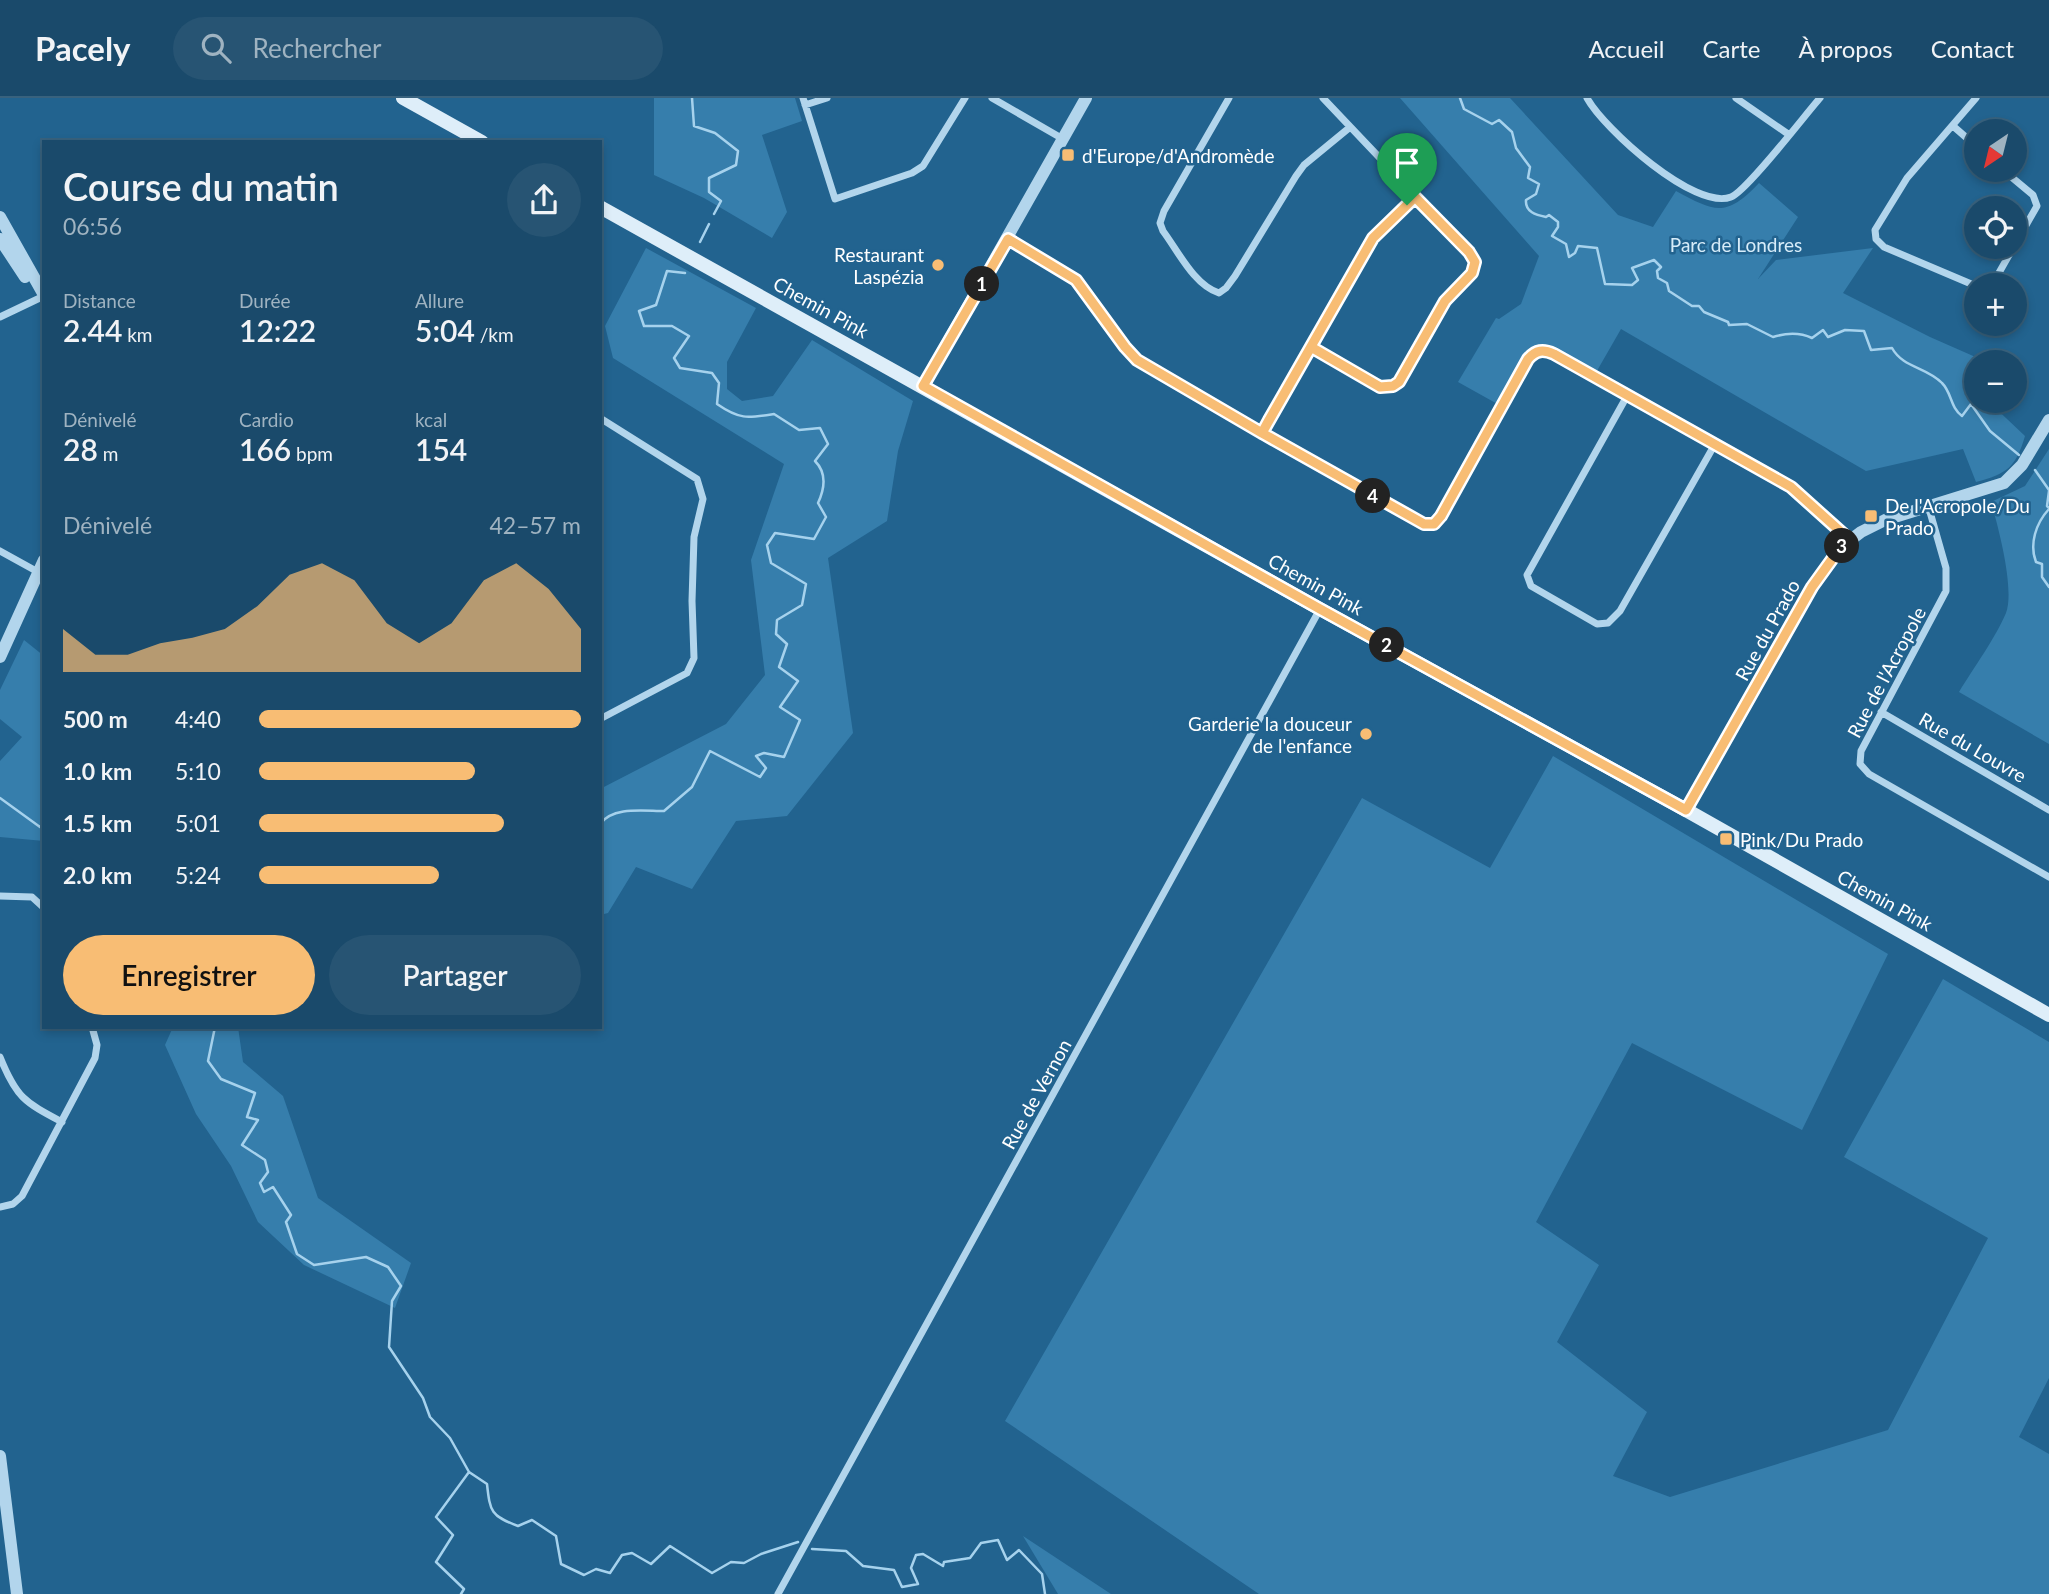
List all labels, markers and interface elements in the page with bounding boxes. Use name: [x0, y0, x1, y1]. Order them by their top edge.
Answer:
search box: [173, 17, 663, 80]
text: Pacely: [35, 28, 131, 68]
icon: search: [197, 29, 235, 67]
text: Rechercher: [253, 32, 381, 64]
text: Accueil: [1588, 34, 1664, 63]
text: Carte: [1702, 34, 1760, 63]
text: À propos: [1798, 34, 1893, 63]
text: Contact: [1931, 34, 2014, 63]
north arrow: [1964, 119, 2026, 182]
map controls: [1964, 119, 2027, 413]
pin: [1377, 133, 1437, 205]
place label: d'Europe/d'Andromède: [1082, 144, 1275, 167]
icon: arrive: [1388, 144, 1426, 182]
marker: d'Europe/d'Andromède: [1060, 147, 1076, 163]
text: Course du matin: [63, 163, 339, 209]
button: share: [507, 163, 581, 237]
button: locate: [1964, 196, 2027, 259]
text: 06:56: [63, 212, 122, 240]
park label: Parc de Londres: [1670, 233, 1802, 256]
place label: Restaurant Laspézia: [834, 243, 924, 288]
marker: Restaurant Laspézia: [930, 257, 946, 273]
pin: 1: [964, 266, 1000, 302]
street label: Chemin Pink: [769, 271, 873, 343]
text: 1: [976, 272, 987, 295]
button: +: [1964, 273, 2027, 336]
text: Distance: [63, 289, 136, 312]
text: Durée: [239, 289, 290, 312]
text: Allure: [415, 289, 464, 312]
text: 2.44: [63, 312, 122, 348]
text: 12:22: [239, 312, 316, 348]
text: 5:04: [415, 312, 475, 348]
text: km: [122, 323, 152, 346]
text: /km: [475, 323, 514, 346]
button: −: [1964, 350, 2027, 413]
text: Dénivelé: [63, 408, 137, 431]
text: Cardio: [239, 408, 294, 431]
text: kcal: [415, 408, 447, 431]
text: 28: [63, 431, 98, 467]
text: 166: [239, 431, 291, 467]
text: 154: [415, 431, 467, 467]
text: m: [98, 442, 118, 465]
text: bpm: [291, 442, 333, 465]
pin: 4: [1356, 478, 1390, 514]
text: 4: [1367, 484, 1378, 507]
place label: De l'Acropole/Du Prado: [1885, 494, 2030, 539]
marker: De l'Acropole/Du Prado: [1863, 508, 1879, 524]
text: Dénivelé: [63, 511, 152, 539]
text: 42–57 m: [489, 511, 581, 539]
pin: 3: [1825, 528, 1860, 564]
text: 3: [1836, 534, 1847, 557]
street label: Chemin Pink: [1264, 548, 1368, 620]
street label: Rue du Prado: [1730, 575, 1804, 685]
street label: Rue de l'Acropole: [1842, 603, 1930, 741]
pin: 2: [1370, 628, 1404, 662]
text: 2: [1381, 633, 1392, 656]
text: 500 m: [63, 705, 128, 733]
text: 4:40: [175, 705, 221, 733]
street label: Rue du Louvre: [1915, 707, 2031, 787]
place label: Garderie la douceur de l'enfance: [1188, 712, 1352, 757]
marker: Garderie la douceur de l'enfance: [1358, 726, 1374, 742]
text: 1.0 km: [63, 757, 132, 785]
text: 5:10: [175, 757, 221, 785]
text: 1.5 km: [63, 809, 132, 837]
text: 5:01: [175, 809, 221, 837]
place label: Pink/Du Prado: [1740, 828, 1863, 851]
marker: Pink/Du Prado: [1718, 831, 1734, 847]
text: 2.0 km: [63, 861, 132, 889]
text: 5:24: [175, 861, 221, 889]
street label: Chemin Pink: [1833, 864, 1937, 936]
button: Enregistrer: [63, 935, 315, 1015]
button: Partager: [329, 935, 581, 1015]
street label: Rue de Vernon: [996, 1035, 1076, 1153]

